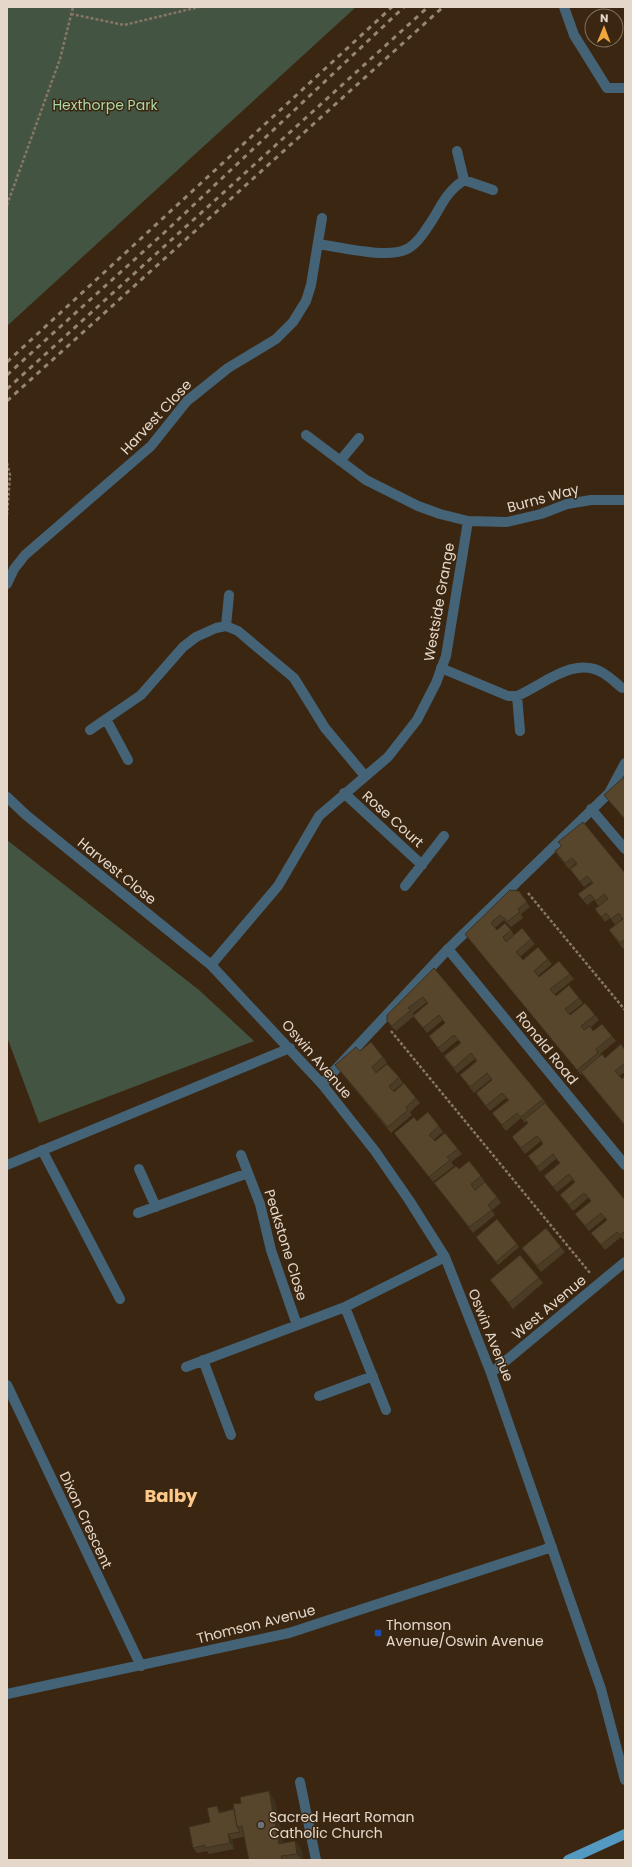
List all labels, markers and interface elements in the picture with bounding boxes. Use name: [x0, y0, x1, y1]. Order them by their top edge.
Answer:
north arrow: [584, 8, 624, 48]
text: N: [600, 10, 608, 26]
park label: Hexthorpe Park: [52, 95, 158, 115]
street label: Harvest Close: [116, 375, 196, 459]
street label: Burns Way: [505, 479, 581, 517]
street label: Westside Grange: [419, 541, 459, 663]
street label: Rose Court: [358, 786, 428, 852]
street label: Harvest Close: [73, 833, 161, 909]
street label: Ronald Road: [511, 1007, 583, 1089]
street label: Oswin Avenue: [277, 1015, 357, 1103]
street label: Peakstone Close: [260, 1187, 313, 1303]
street label: West Avenue: [508, 1270, 591, 1344]
street label: Oswin Avenue: [463, 1286, 519, 1385]
street label: Dixon Crescent: [55, 1468, 117, 1572]
district label: Balby: [145, 1483, 198, 1508]
street label: Thomson Avenue: [195, 1600, 318, 1648]
place label: Thomson Avenue/Oswin Avenue: [386, 1615, 544, 1651]
marker: Thomson Avenue/Oswin Avenue: [373, 1628, 383, 1638]
place label: Sacred Heart Roman Catholic Church: [269, 1807, 415, 1843]
marker: Sacred Heart Roman Catholic Church: [256, 1820, 266, 1830]

